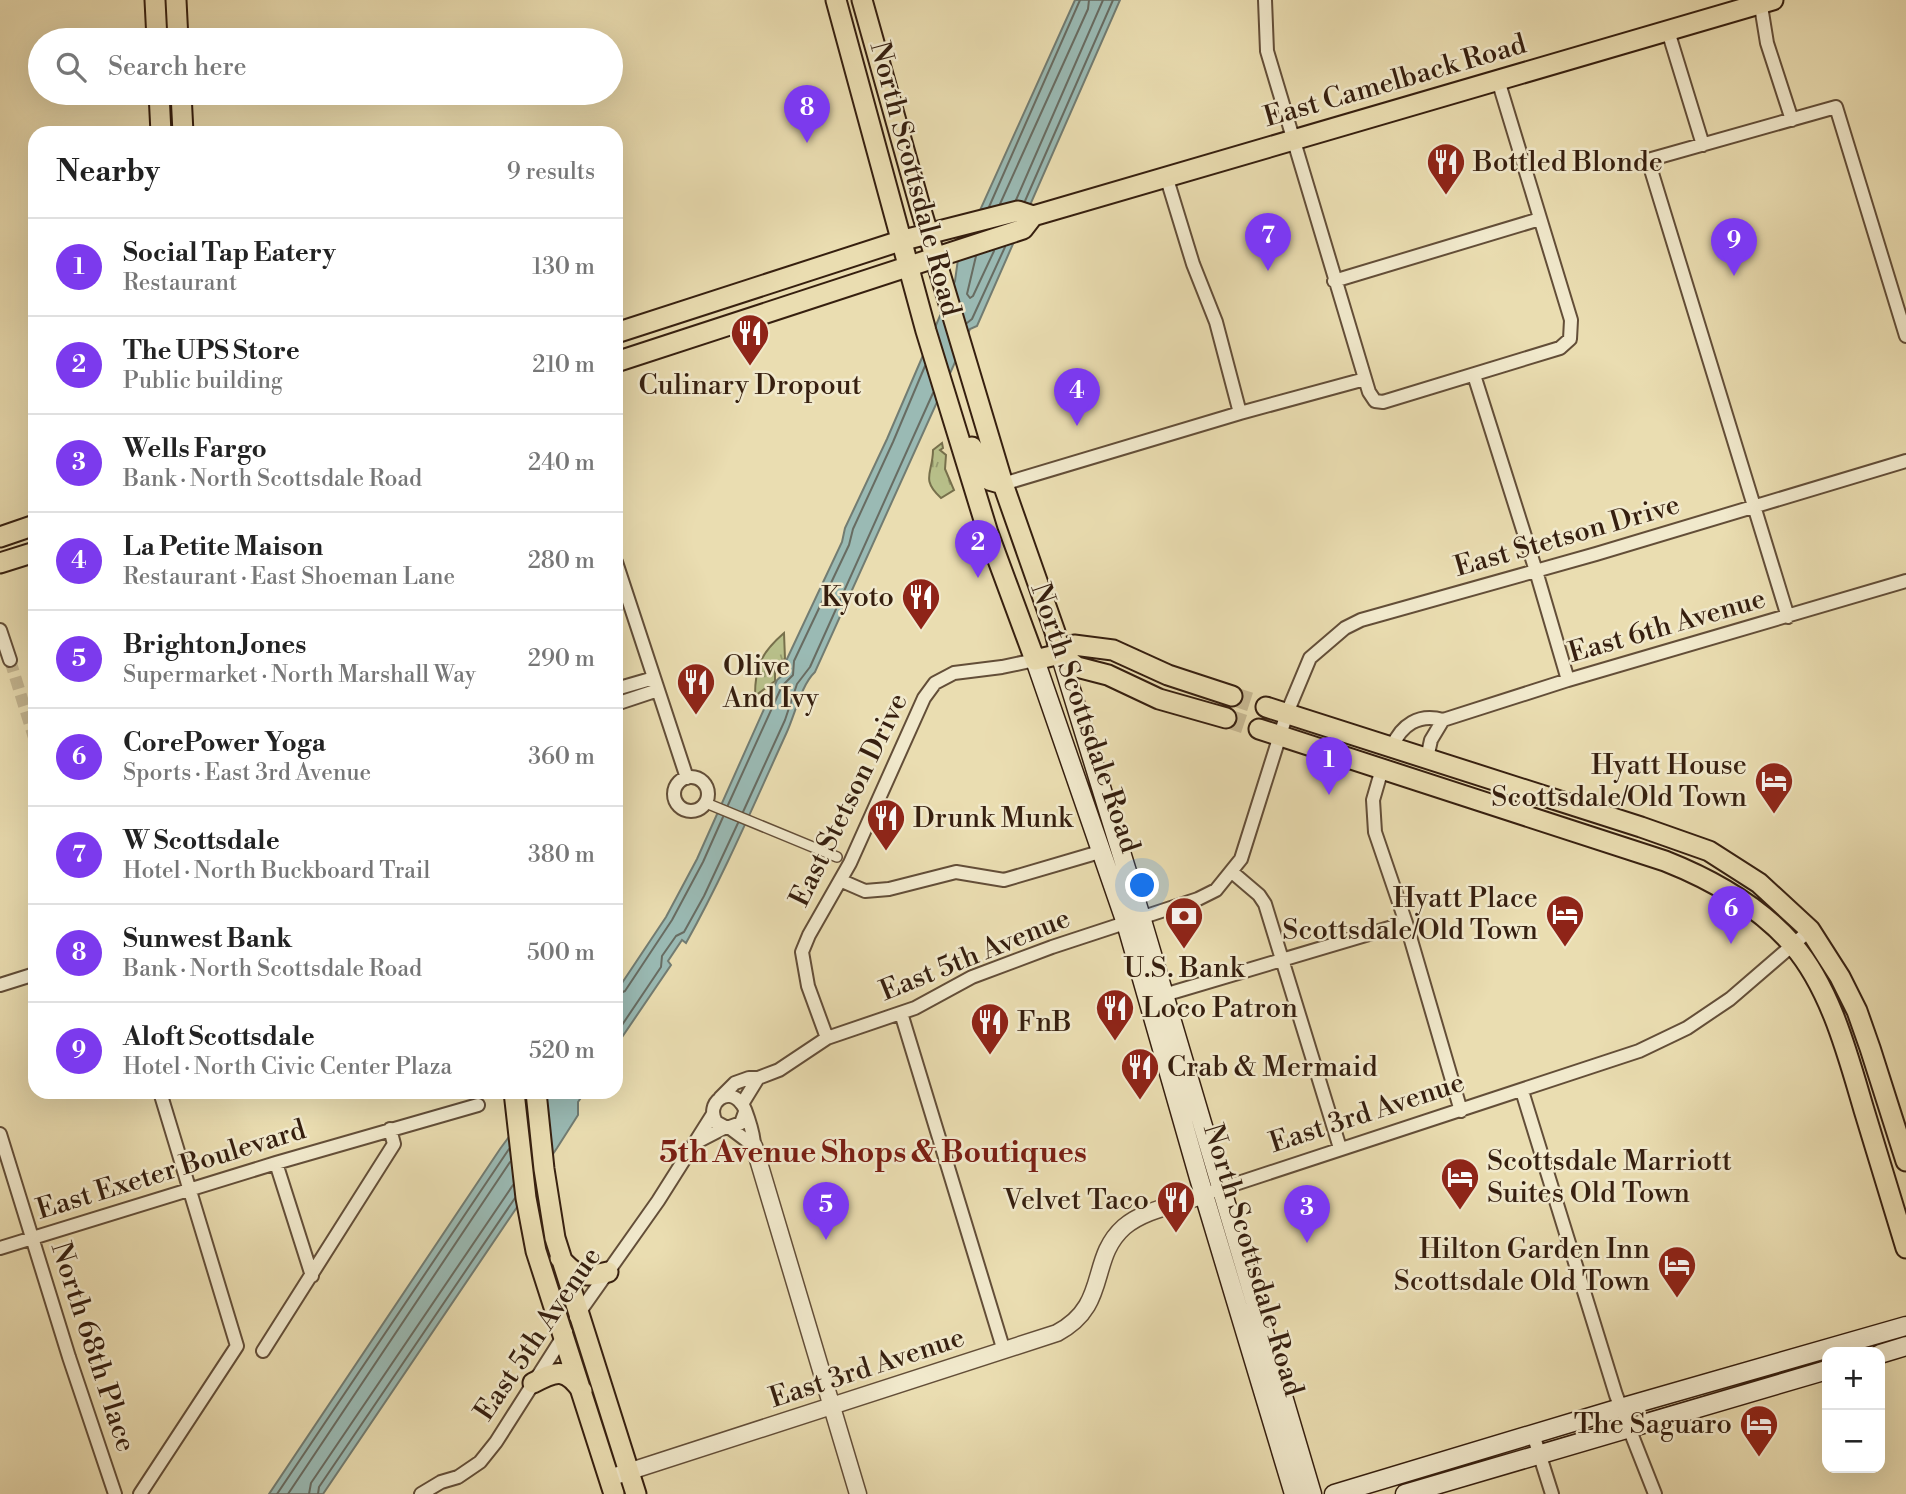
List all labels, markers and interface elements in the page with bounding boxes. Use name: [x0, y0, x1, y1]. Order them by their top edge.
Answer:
street label: East Camelback Road: [1260, 27, 1530, 135]
search box: [28, 28, 623, 105]
street label: North Scottsdale Road: [861, 38, 969, 320]
icon: search: [52, 48, 90, 86]
text: Search here: [108, 51, 247, 83]
pin: 8: [784, 85, 830, 143]
restaurant icon: Bottled Blonde: [1425, 141, 1467, 196]
place label: Bottled Blonde: [1472, 145, 1663, 180]
text: Nearby: [56, 153, 160, 191]
text: 9 results: [507, 158, 595, 186]
pin: 7: [1245, 213, 1291, 271]
pin: 9: [1711, 218, 1757, 276]
text: Social Tap Eatery: [123, 237, 336, 269]
text: 1: [73, 253, 85, 281]
text: 130 m: [532, 253, 595, 281]
text: Restaurant: [123, 269, 237, 297]
restaurant icon: Culinary Dropout: [729, 312, 771, 367]
text: The UPS Store: [123, 335, 300, 367]
text: 2: [72, 351, 86, 379]
text: 210 m: [532, 351, 595, 379]
text: Public building: [123, 367, 283, 395]
place label: Culinary Dropout: [638, 368, 862, 403]
pin: 4: [1054, 368, 1100, 426]
text: Wells Fargo: [123, 433, 267, 465]
text: 3: [72, 449, 86, 477]
text: 240 m: [528, 449, 595, 477]
text: Bank · North Scottsdale Road: [123, 465, 422, 493]
street label: East Stetson Drive: [1450, 487, 1684, 585]
pin: 2: [955, 520, 1001, 578]
text: La Petite Maison: [123, 531, 323, 563]
text: 4: [71, 547, 87, 575]
text: 280 m: [528, 547, 595, 575]
text: Restaurant · East Shoeman Lane: [123, 563, 455, 591]
restaurant icon: Kyoto: [900, 576, 942, 631]
street label: North Scottsdale Road: [1022, 579, 1148, 857]
place label: Kyoto: [821, 580, 894, 615]
street label: East 6th Avenue: [1564, 581, 1770, 671]
text: Brighton Jones: [123, 629, 306, 661]
text: 5: [72, 645, 86, 673]
text: 290 m: [528, 645, 595, 673]
place label: Olive And Ivy: [722, 649, 819, 716]
text: Supermarket · North Marshall Way: [123, 661, 476, 689]
restaurant icon: Olive And Ivy: [675, 661, 717, 716]
street label: East Stetson Drive: [782, 688, 916, 912]
text: CorePower Yoga: [123, 727, 326, 759]
pin: 1: [1306, 737, 1352, 795]
text: 6: [72, 743, 86, 771]
text: 360 m: [528, 743, 595, 771]
place label: Hyatt House Scottsdale/Old Town: [1491, 748, 1747, 815]
text: Sports · East 3rd Avenue: [123, 759, 371, 787]
hotel icon: Hyatt House Scottsdale/Old Town: [1753, 760, 1795, 815]
restaurant icon: Drunk Munk: [865, 797, 907, 852]
place label: Drunk Munk: [913, 801, 1074, 836]
text: W Scottsdale: [123, 825, 280, 857]
text: 7: [72, 841, 86, 869]
text: 380 m: [528, 841, 595, 869]
text: Hotel · North Buckboard Trail: [123, 857, 430, 885]
your location: [1125, 868, 1159, 902]
place label: Hyatt Place Scottsdale/Old Town: [1282, 881, 1538, 948]
pin: 6: [1708, 886, 1754, 944]
hotel icon: Hyatt Place Scottsdale/Old Town: [1544, 893, 1586, 948]
bank icon: U.S. Bank: [1163, 895, 1205, 950]
street label: East 5th Avenue: [875, 901, 1075, 1009]
text: Sunwest Bank: [123, 923, 292, 955]
text: 8: [72, 939, 86, 967]
text: 500 m: [527, 939, 595, 967]
place label: U.S. Bank: [1124, 951, 1246, 986]
text: Bank · North Scottsdale Road: [123, 955, 422, 983]
restaurant icon: Loco Patron: [1094, 987, 1136, 1042]
place label: Loco Patron: [1142, 991, 1298, 1026]
restaurant icon: FnB: [969, 1001, 1011, 1056]
place label: FnB: [1017, 1005, 1072, 1040]
text: Aloft Scottsdale: [123, 1021, 315, 1053]
text: 9: [72, 1037, 86, 1065]
text: 520 m: [529, 1037, 595, 1065]
restaurant icon: Crab & Mermaid: [1119, 1046, 1161, 1101]
place label: Crab & Mermaid: [1167, 1050, 1378, 1085]
text: Hotel · North Civic Center Plaza: [123, 1053, 452, 1081]
street label: East 3rd Avenue: [1265, 1065, 1469, 1161]
street label: East Exeter Boulevard: [32, 1112, 310, 1228]
street label: North Scottsdale Road: [1195, 1120, 1311, 1400]
district label: 5th Avenue Shops & Boutiques: [659, 1134, 1087, 1172]
place label: Scottsdale Marriott Suites Old Town: [1487, 1144, 1732, 1211]
hotel icon: Scottsdale Marriott Suites Old Town: [1439, 1156, 1481, 1211]
restaurant icon: Velvet Taco: [1155, 1179, 1197, 1234]
pin: 5: [803, 1182, 849, 1240]
place label: Velvet Taco: [1002, 1183, 1149, 1218]
pin: 3: [1284, 1185, 1330, 1243]
place label: Hilton Garden Inn Scottsdale Old Town: [1394, 1232, 1650, 1299]
street label: North 68th Place: [43, 1238, 143, 1456]
street label: East 5th Avenue: [467, 1240, 609, 1428]
hotel icon: Hilton Garden Inn Scottsdale Old Town: [1656, 1244, 1698, 1299]
street label: East 3rd Avenue: [765, 1320, 969, 1416]
map controls: [1822, 1347, 1885, 1473]
button: +: [1822, 1347, 1885, 1410]
hotel icon: The Saguaro: [1738, 1403, 1780, 1458]
place label: The Saguaro: [1574, 1407, 1732, 1442]
button: −: [1822, 1410, 1885, 1473]

